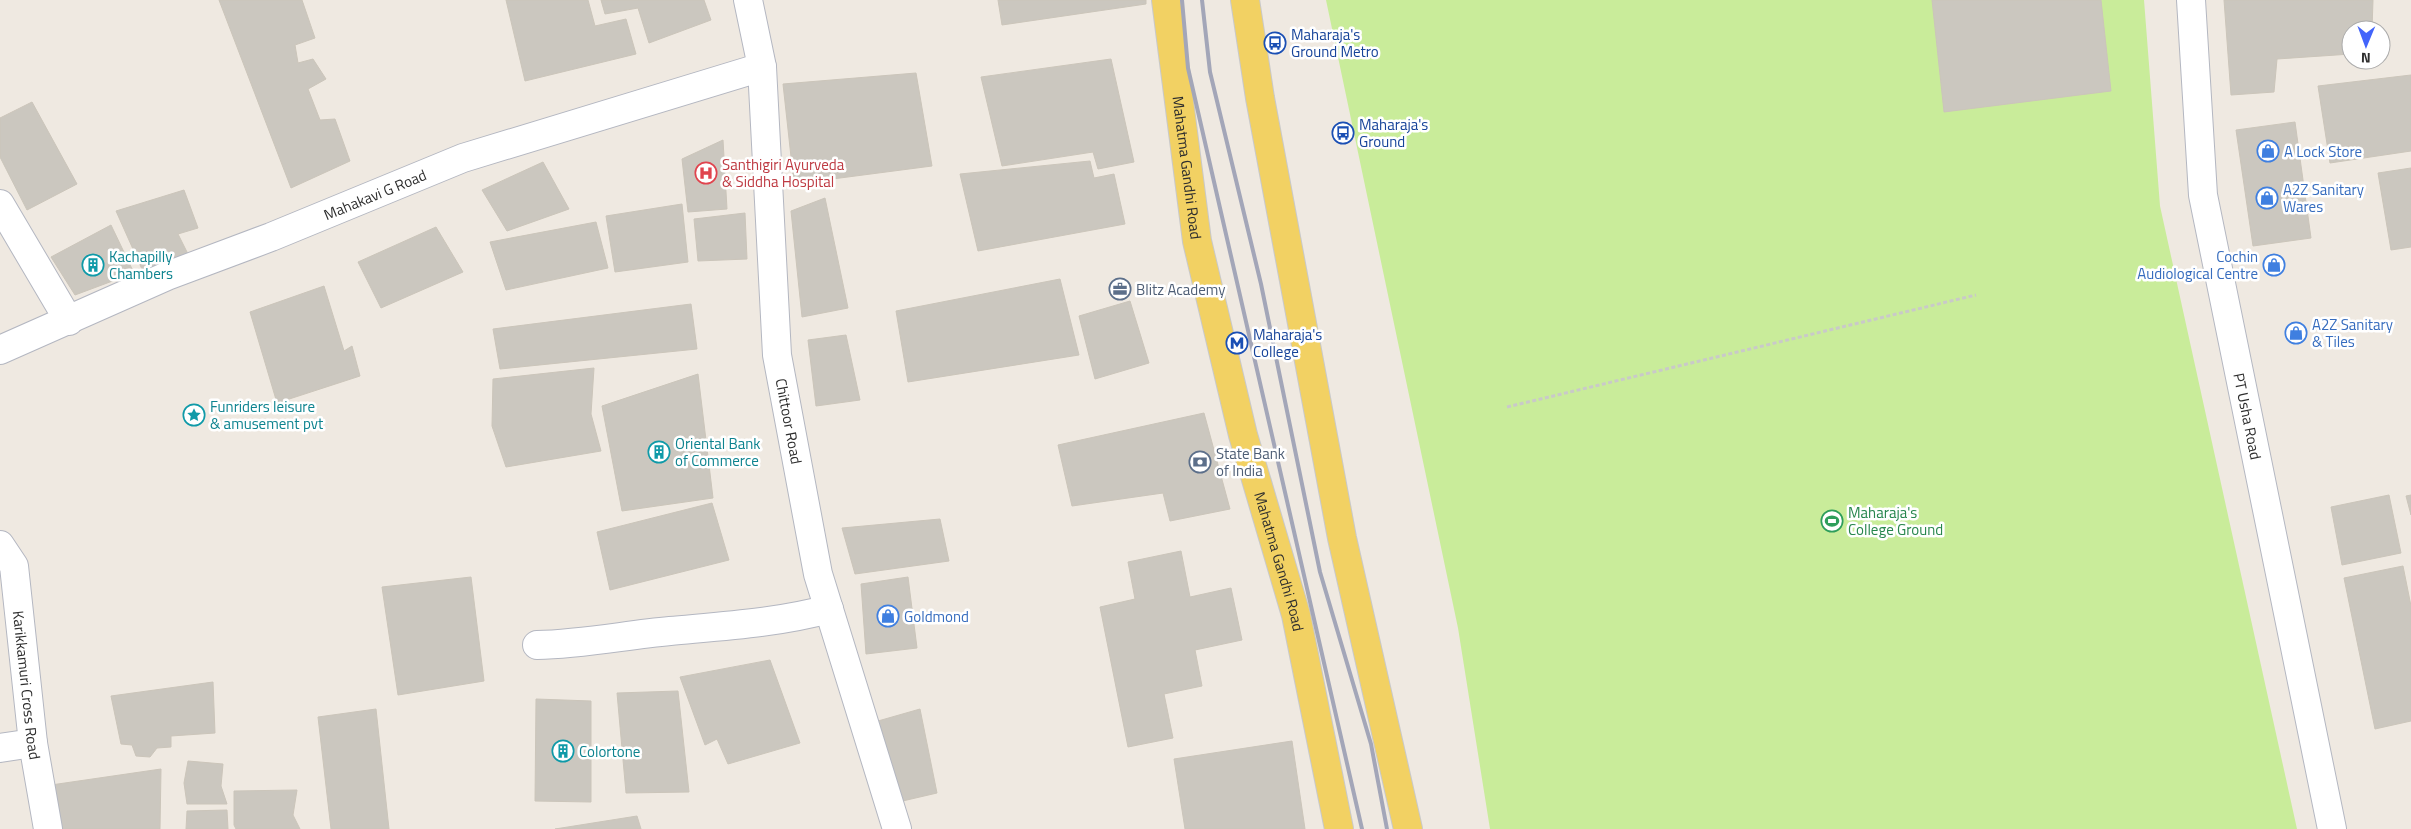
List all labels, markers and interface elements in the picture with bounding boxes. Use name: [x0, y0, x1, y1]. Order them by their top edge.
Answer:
north arrow: [2341, 20, 2391, 70]
place label: Maharaja's Ground Metro: [1291, 23, 1379, 63]
bus stop icon: Maharaja's Ground Metro: [1263, 31, 1287, 55]
text: N: [2361, 48, 2371, 69]
street label: Mahatma Gandhi Road: [1167, 95, 1208, 241]
place label: Maharaja's Ground: [1359, 113, 1428, 153]
bus stop icon: Maharaja's Ground: [1331, 121, 1355, 145]
shop icon: A Lock Store: [2256, 139, 2280, 163]
place label: A Lock Store: [2284, 140, 2362, 163]
place label: Santhigiri Ayurveda & Siddha Hospital: [722, 153, 845, 193]
hospital icon: Santhigiri Ayurveda & Siddha Hospital: [694, 161, 718, 185]
street label: Mahakavi G Road: [320, 163, 430, 226]
place label: A2Z Sanitary Wares: [2283, 178, 2364, 218]
shop icon: A2Z Sanitary Wares: [2255, 186, 2279, 210]
place label: Kachapilly Chambers: [109, 245, 173, 285]
place label: Cochin Audiological Centre: [2137, 245, 2258, 285]
building icon: Kachapilly Chambers: [81, 253, 105, 277]
shop icon: Cochin Audiological Centre: [2262, 253, 2286, 277]
office icon: Blitz Academy: [1108, 277, 1132, 301]
place label: Blitz Academy: [1136, 278, 1226, 301]
place label: A2Z Sanitary & Tiles: [2312, 313, 2393, 353]
shop icon: A2Z Sanitary & Tiles: [2284, 321, 2308, 345]
place label: Maharaja's College: [1253, 323, 1322, 363]
metro station icon: Maharaja's College: [1225, 331, 1249, 355]
street label: PT Usha Road: [2228, 371, 2268, 462]
street label: Chittoor Road: [770, 376, 809, 466]
place label: Funriders leisure & amusement pvt: [210, 395, 324, 435]
place icon: Funriders leisure & amusement pvt: [182, 403, 206, 427]
place label: Oriental Bank of Commerce: [675, 432, 761, 472]
building icon: Oriental Bank of Commerce: [647, 440, 671, 464]
place label: State Bank of India: [1216, 442, 1285, 482]
bank icon: State Bank of India: [1188, 450, 1212, 474]
street label: Mahatma Gandhi Road: [1249, 489, 1310, 633]
place label: Maharaja's College Ground: [1848, 501, 1943, 541]
sports icon: Maharaja's College Ground: [1820, 509, 1844, 533]
shop icon: Goldmond: [876, 604, 900, 628]
place label: Goldmond: [904, 605, 969, 628]
street label: Karikkamuri Cross Road: [7, 609, 47, 761]
building icon: Colortone: [551, 739, 575, 763]
place label: Colortone: [579, 740, 640, 763]

